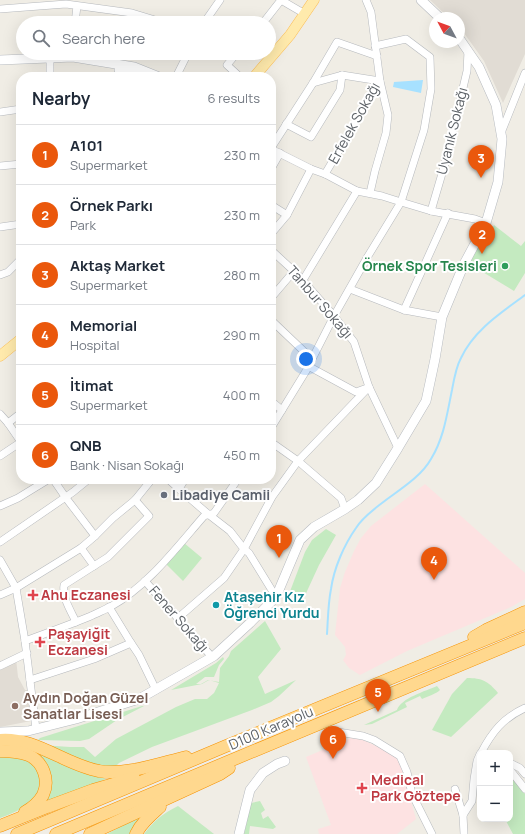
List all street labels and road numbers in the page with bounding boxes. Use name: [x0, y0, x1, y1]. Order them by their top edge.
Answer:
street label: Erfelek Sokağı: [323, 79, 384, 167]
street label: Uyanık Sokağı: [432, 85, 472, 176]
street label: Tanbur Sokağı: [283, 261, 357, 342]
street label: Fener Sokağı: [145, 581, 214, 656]
street label: D100 Karayolu: [226, 701, 316, 754]

